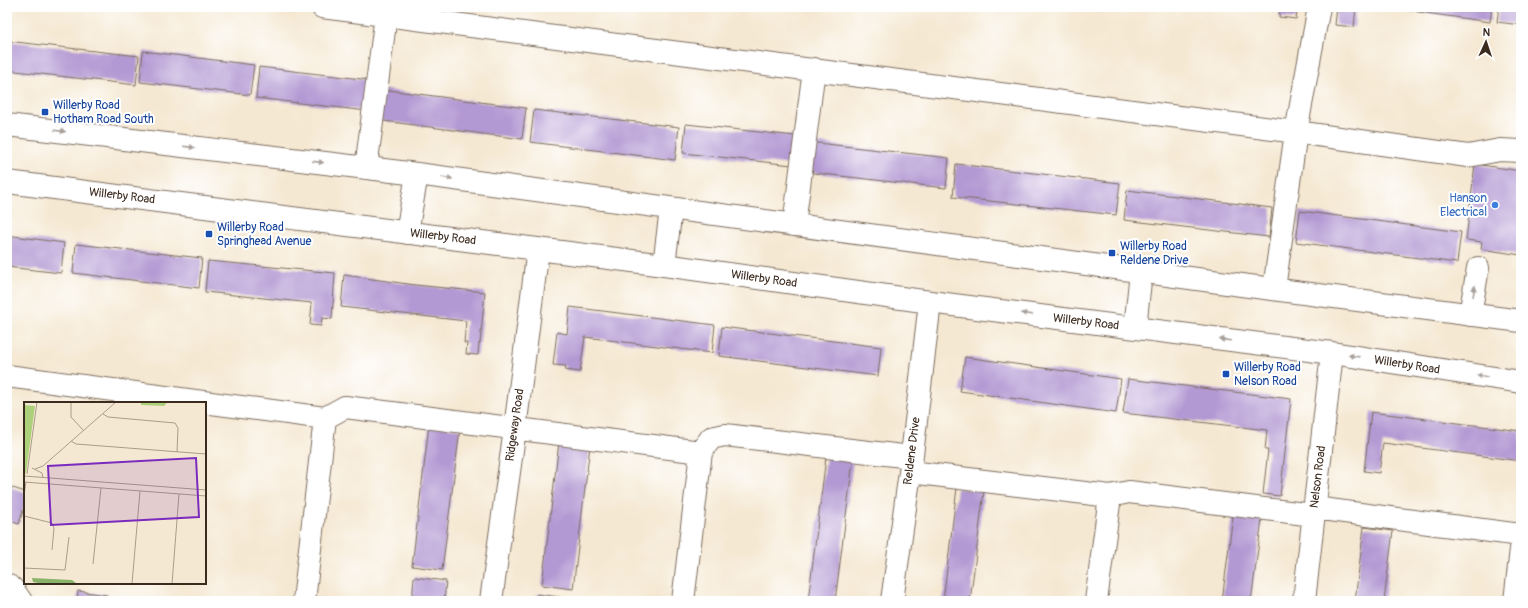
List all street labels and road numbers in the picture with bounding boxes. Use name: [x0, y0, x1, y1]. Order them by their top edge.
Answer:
street label: Willerby Road: [88, 184, 156, 208]
street label: Willerby Road: [409, 225, 477, 249]
street label: Willerby Road: [730, 267, 798, 291]
street label: Willerby Road: [1052, 310, 1120, 334]
street label: Willerby Road: [1373, 352, 1441, 378]
street label: Ridgeway Road: [502, 388, 528, 462]
street label: Reldene Drive: [900, 416, 924, 486]
street label: Nelson Road: [1307, 445, 1329, 509]

